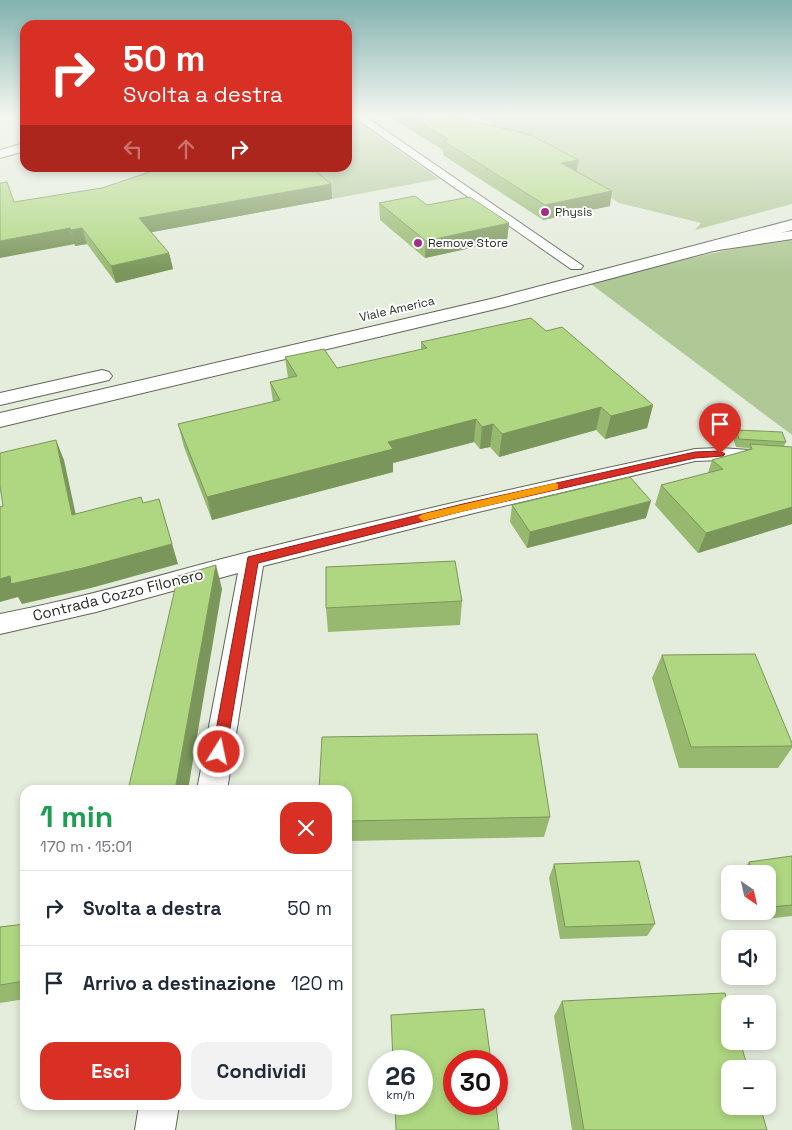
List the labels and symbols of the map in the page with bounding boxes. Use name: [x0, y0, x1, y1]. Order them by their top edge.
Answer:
place label: Physis: [555, 204, 592, 220]
marker: Physis: [539, 206, 551, 218]
place label: Remove Store: [428, 235, 508, 251]
marker: Remove Store: [412, 237, 424, 249]
street label: Viale America: [358, 293, 436, 325]
pin: [699, 403, 741, 454]
street label: Contrada Cozzo Filonero: [31, 564, 205, 625]
position arrow: [192, 725, 244, 777]
north arrow: [721, 865, 776, 920]
speed limit sign: 30: [443, 1050, 508, 1115]

